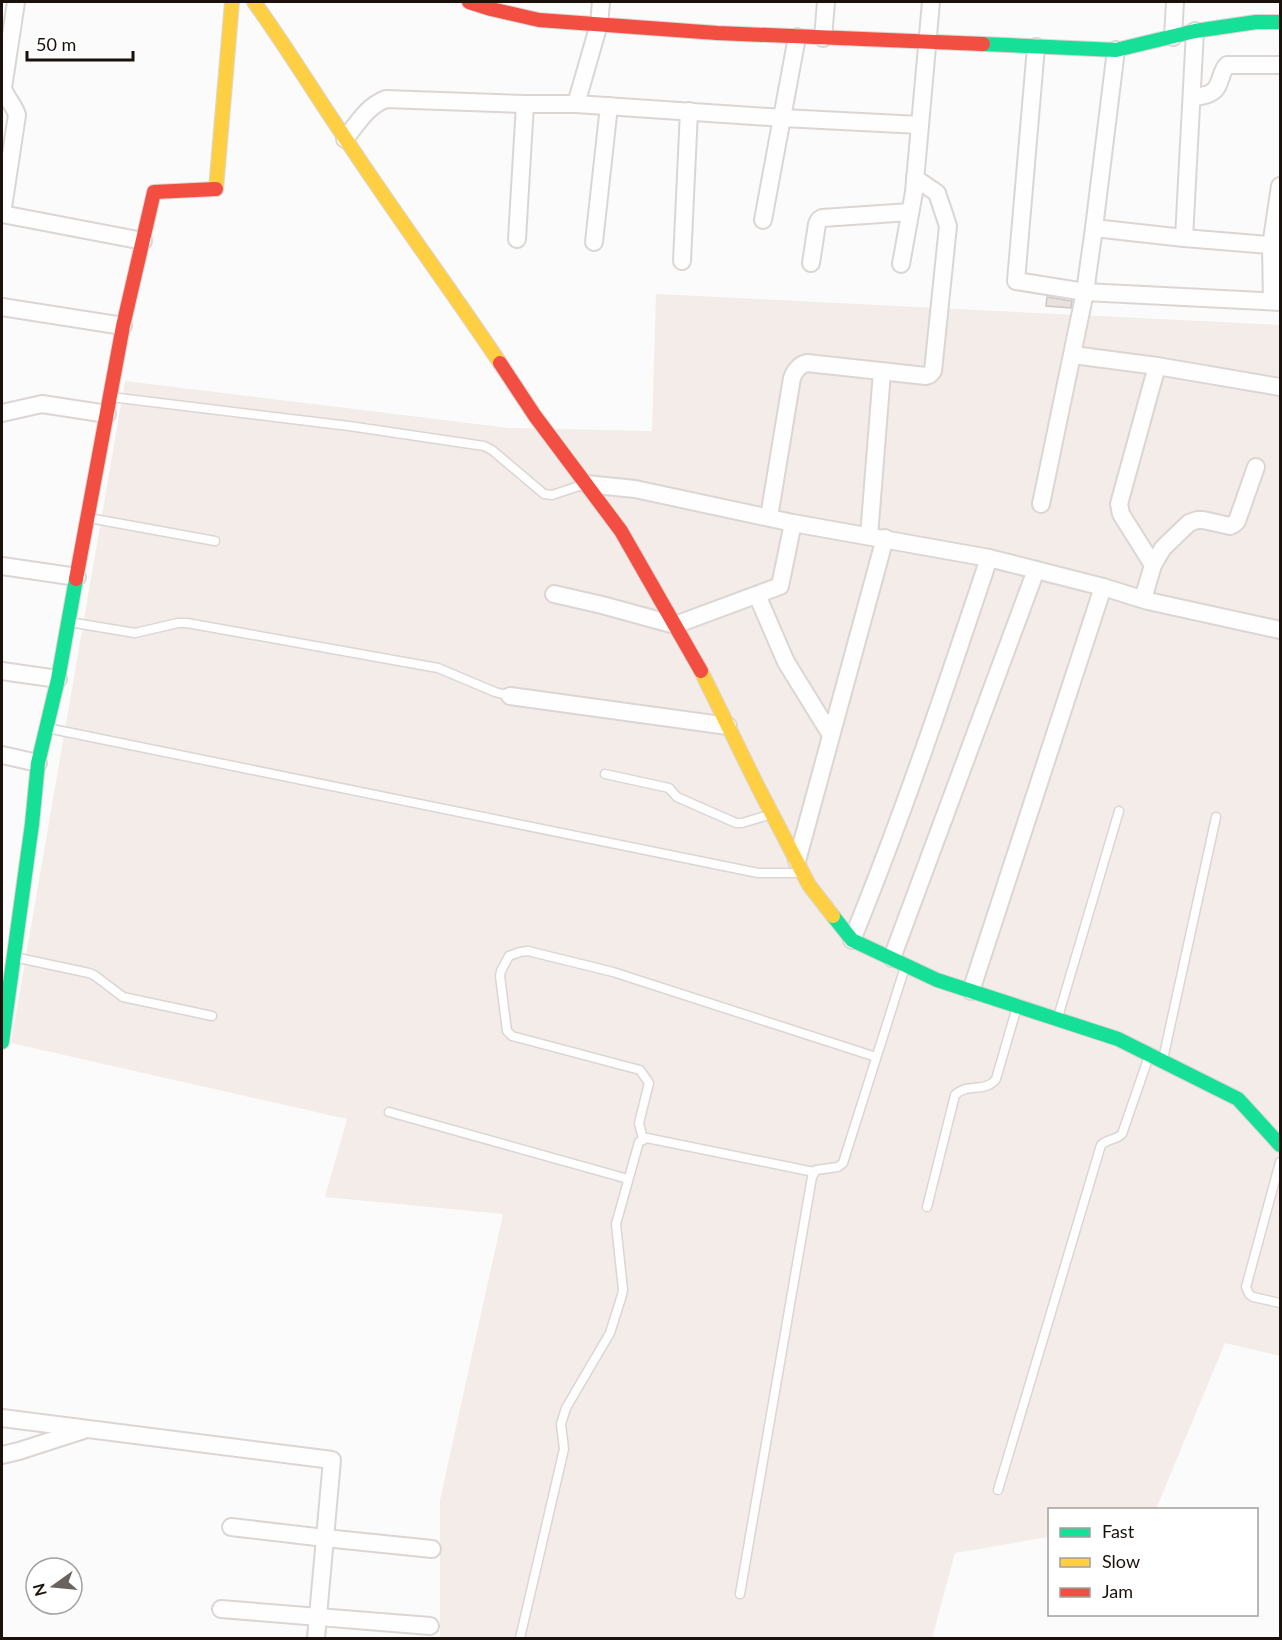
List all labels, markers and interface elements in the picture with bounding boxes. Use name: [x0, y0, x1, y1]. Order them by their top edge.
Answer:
scale bar: [27, 24, 134, 62]
text: 50 m: [36, 33, 76, 55]
legend: [1048, 1508, 1258, 1616]
text: Fast: [1102, 1520, 1135, 1542]
text: Slow: [1102, 1550, 1140, 1572]
north arrow: [24, 1556, 84, 1616]
text: Jam: [1102, 1580, 1133, 1602]
text: N: [28, 1582, 50, 1598]

